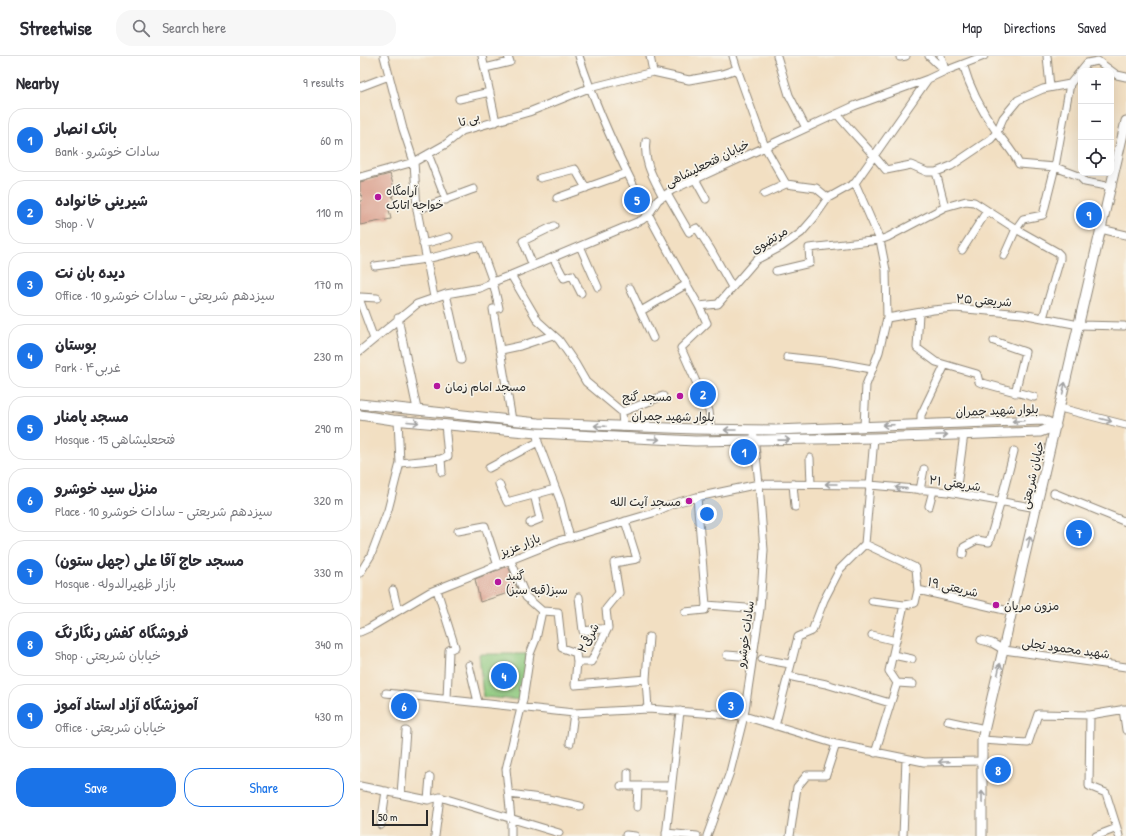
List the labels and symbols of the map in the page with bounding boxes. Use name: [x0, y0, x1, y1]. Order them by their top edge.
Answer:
street label: بی تا: [456, 107, 482, 131]
street label: خیابان فتحعلیشاهی: [662, 135, 752, 191]
place label: آرامگاه خواجه اتابک: [386, 182, 444, 213]
pin: 5: [624, 185, 650, 215]
marker: آرامگاه خواجه اتابک: [373, 192, 383, 202]
pin: 9: [1076, 200, 1102, 230]
street label: مرتضوی: [747, 222, 791, 258]
street label: شریعتی ۲۵: [955, 290, 1013, 310]
place label: مسجد امام زمان: [445, 378, 526, 396]
pin: 2: [690, 379, 716, 409]
marker: مسجد امام زمان: [432, 381, 442, 391]
one-way arrow: [1061, 382, 1069, 395]
place label: مسجد گنج: [622, 388, 672, 406]
marker: مسجد گنج: [675, 391, 685, 401]
street label: بلوار شهید چمران: [955, 400, 1039, 420]
street label: بلوار شهید چمران: [631, 407, 715, 425]
one-way arrow: [1100, 416, 1113, 424]
one-way arrow: [1012, 417, 1025, 424]
one-way arrow: [406, 418, 419, 425]
one-way arrow: [882, 421, 895, 429]
one-way arrow: [594, 422, 607, 430]
one-way arrow: [724, 426, 737, 434]
one-way arrow: [935, 431, 948, 439]
one-way arrow: [647, 435, 660, 443]
one-way arrow: [777, 436, 790, 443]
pin: 1: [731, 437, 757, 467]
street label: خیابان شریعتی: [1016, 439, 1048, 511]
street label: شریعتی ۲۱: [928, 471, 982, 495]
one-way arrow: [825, 480, 838, 488]
one-way arrow: [895, 484, 908, 491]
place label: مسجد آیت الله: [610, 493, 681, 510]
marker: مسجد آیت الله: [684, 496, 694, 506]
your location: [697, 504, 717, 524]
pin: 7: [1066, 518, 1092, 548]
street label: بازار عزیز: [496, 529, 543, 561]
one-way arrow: [1025, 536, 1033, 549]
place label: گنبد سبز(قبه سبز): [506, 567, 568, 598]
street label: شریعتی ۱۹: [926, 573, 980, 601]
marker: گنبد سبز(قبه سبز): [493, 577, 503, 587]
place label: مزون مریان: [1004, 597, 1059, 614]
street label: سادات خوشرو: [732, 599, 758, 670]
marker: مزون مریان: [991, 600, 1001, 610]
street label: شرقی۲: [573, 620, 603, 656]
street label: شهید محمود تجلی: [1021, 633, 1111, 663]
pin: 4: [491, 661, 517, 691]
one-way arrow: [996, 663, 1004, 676]
pin: 3: [718, 690, 744, 720]
pin: 6: [391, 691, 417, 721]
pin: 8: [985, 755, 1011, 785]
one-way arrow: [938, 758, 951, 766]
one-way arrow: [978, 791, 986, 804]
scale bar: [372, 808, 428, 827]

